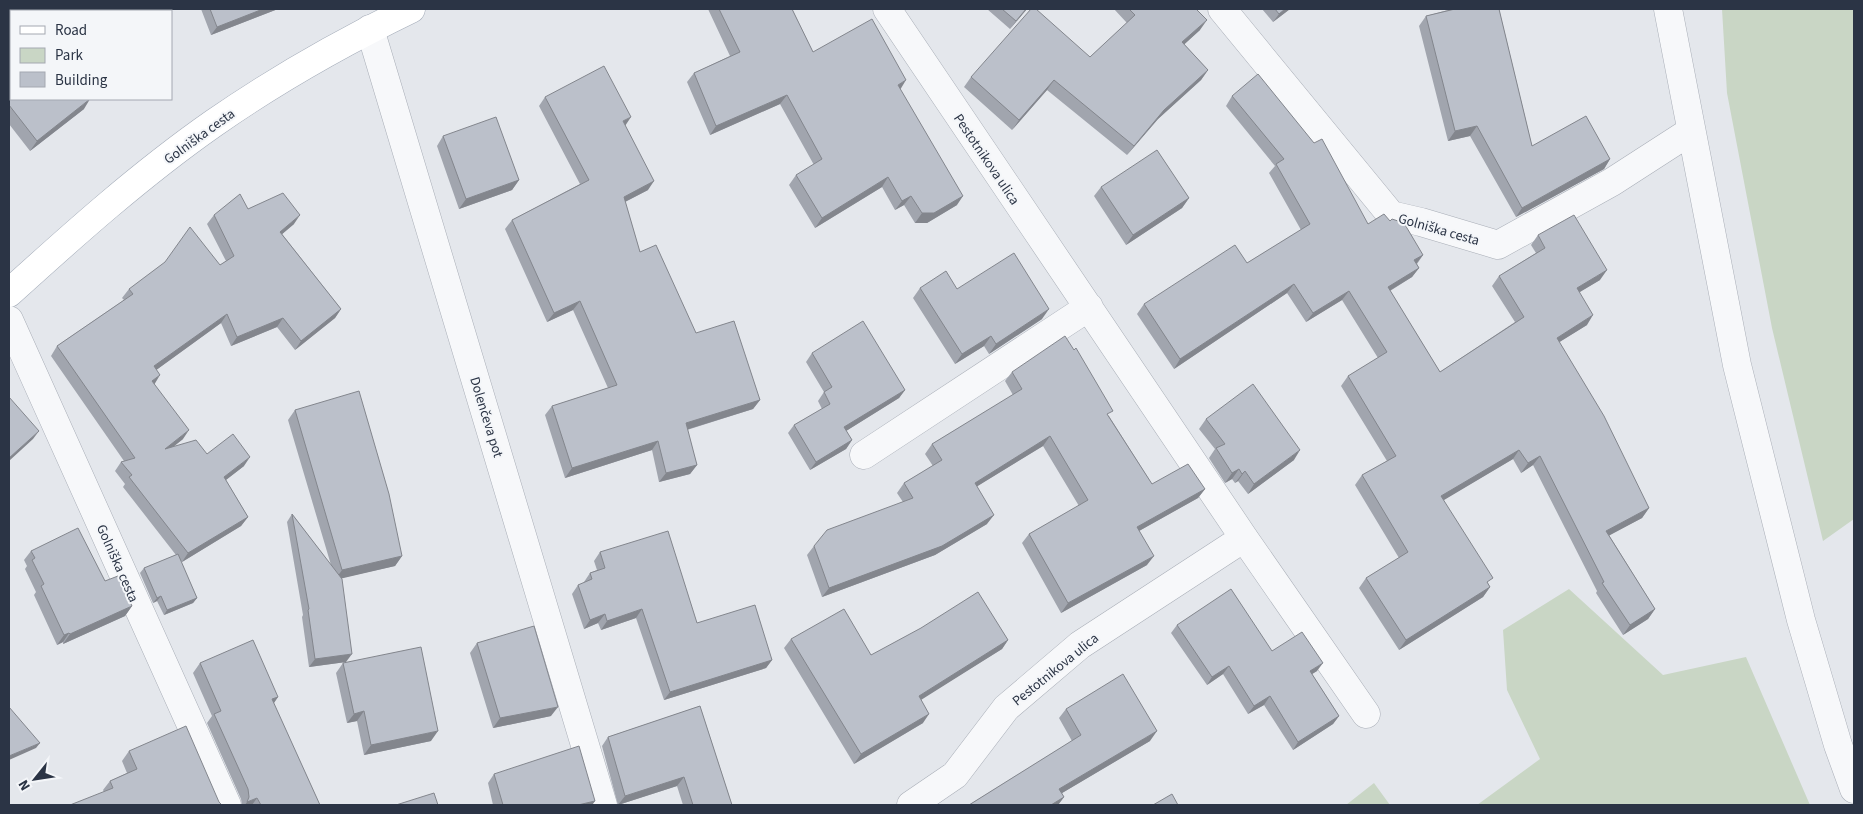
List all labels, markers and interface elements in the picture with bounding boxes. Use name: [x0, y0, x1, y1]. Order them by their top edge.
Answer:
legend: [10, 10, 172, 100]
text: Road: [55, 20, 87, 41]
text: Park: [55, 45, 84, 66]
text: Building: [55, 70, 108, 91]
street label: Golniška cesta: [160, 104, 239, 169]
street label: Pestotnikova ulica: [948, 110, 1024, 209]
street label: Golniška cesta: [1396, 209, 1482, 251]
street label: Dolenčeva pot: [464, 374, 508, 460]
street label: Golniška cesta: [91, 521, 143, 606]
street label: Pestotnikova ulica: [1008, 629, 1103, 711]
north arrow: [10, 754, 60, 804]
text: N: [14, 776, 36, 794]

